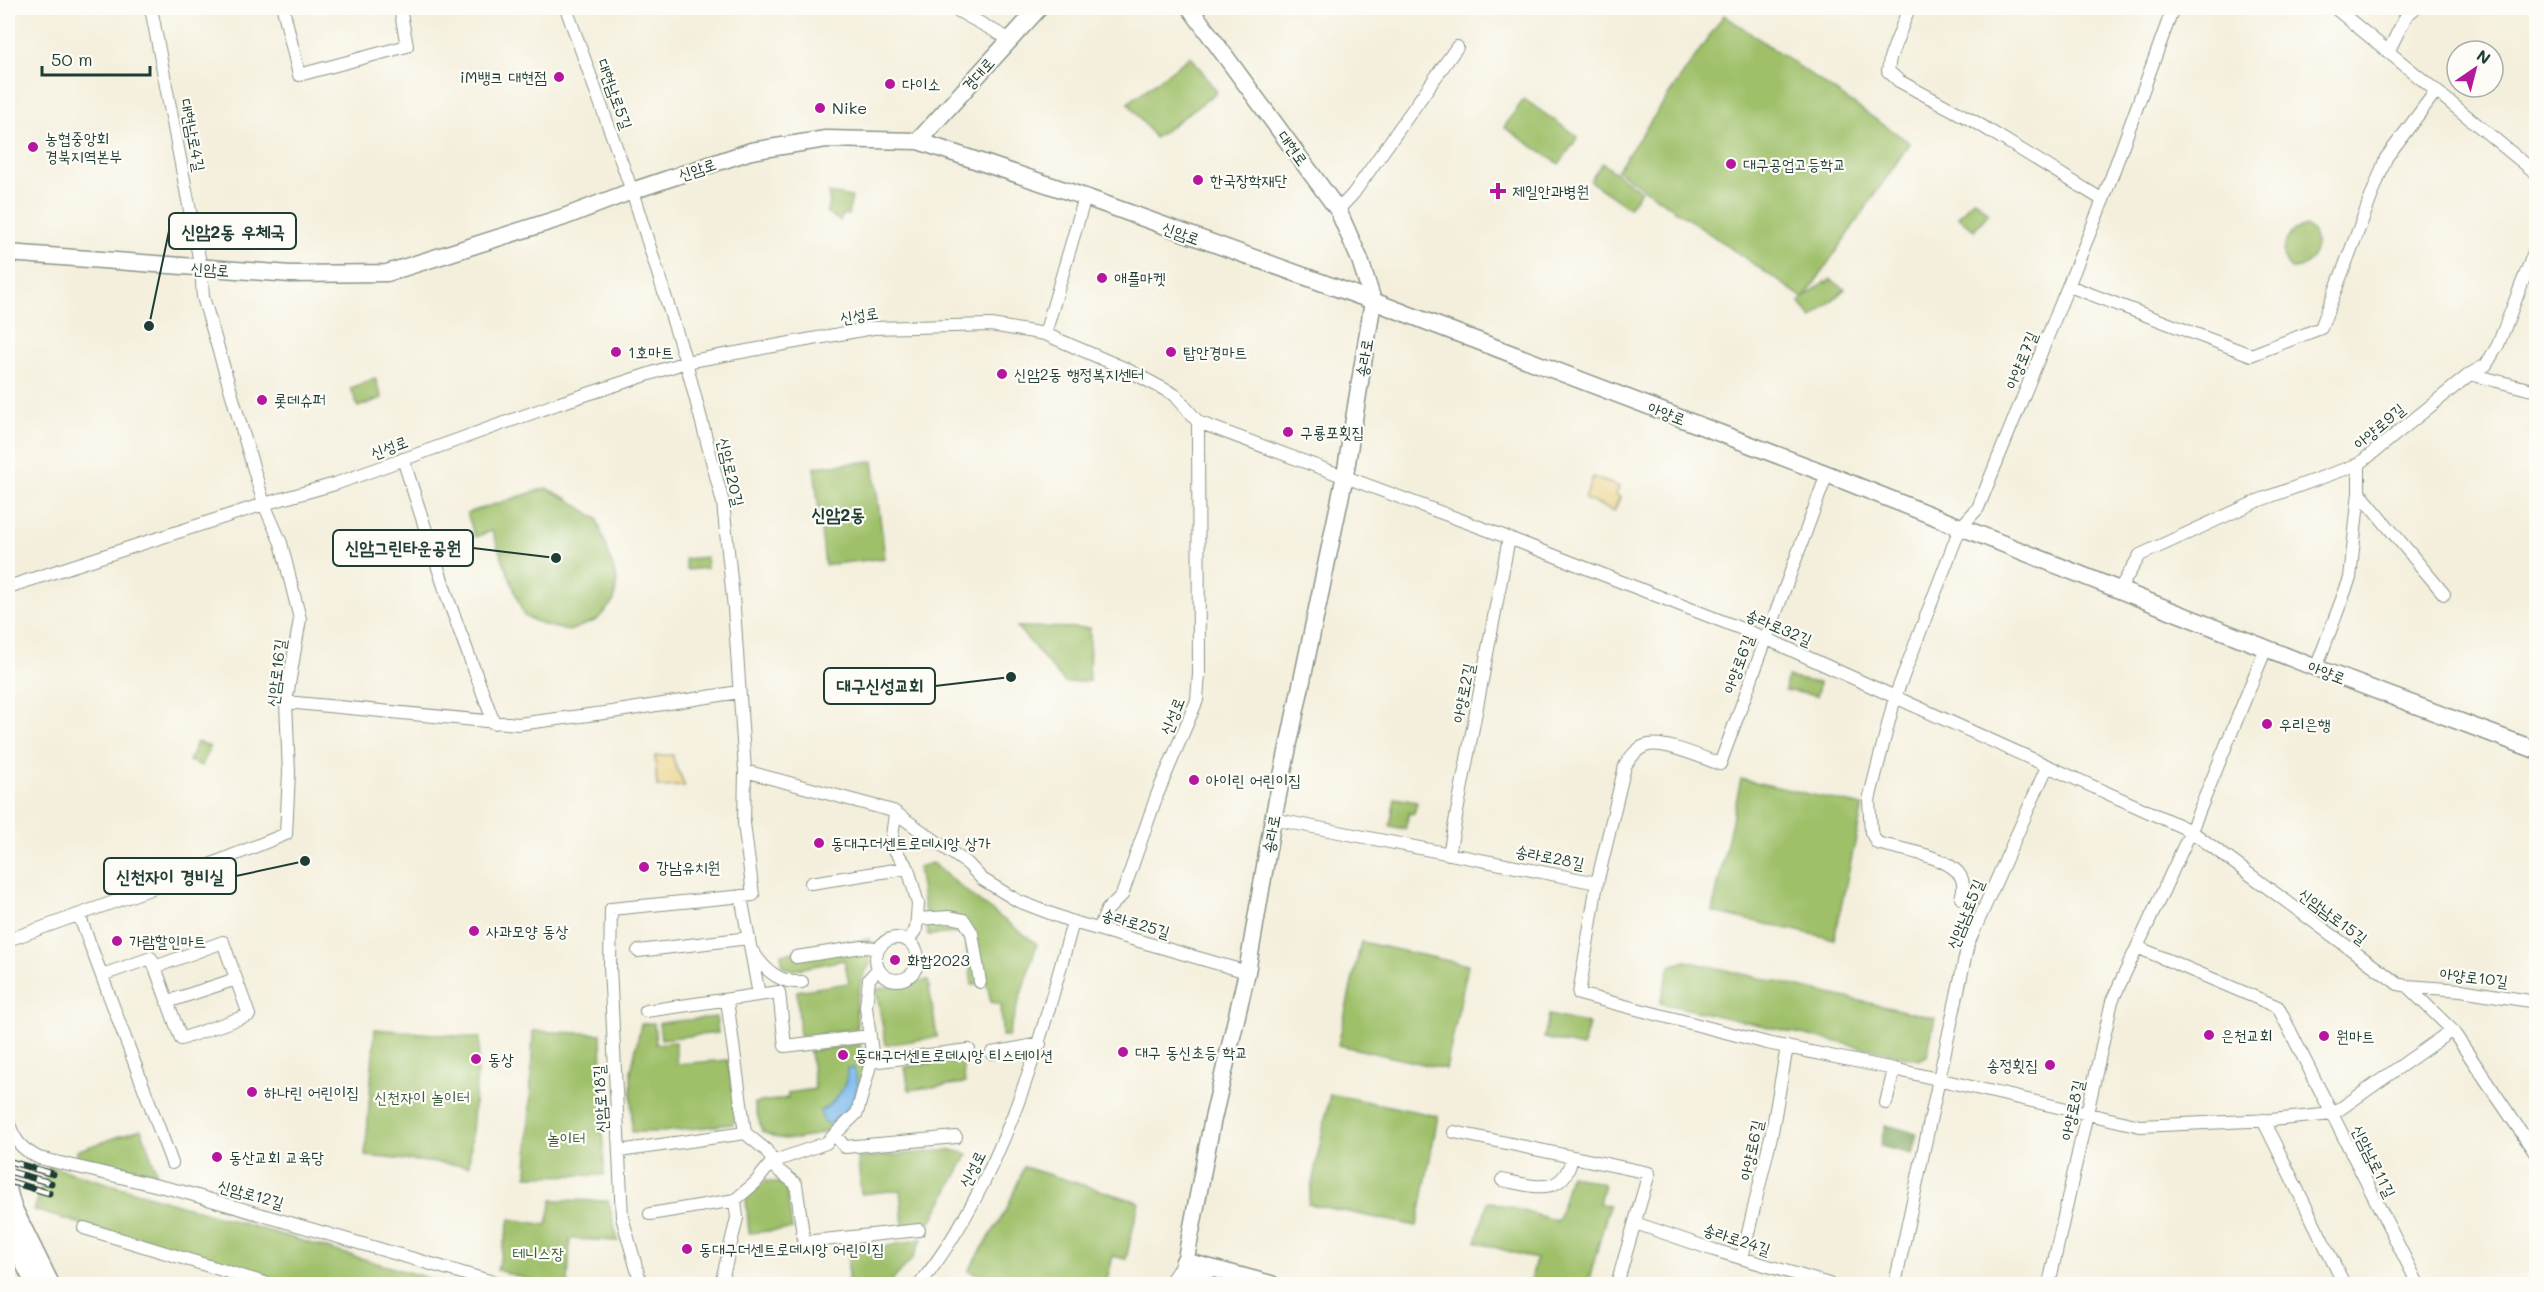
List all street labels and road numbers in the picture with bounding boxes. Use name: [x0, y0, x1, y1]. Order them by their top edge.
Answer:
street label: 경대로: [957, 52, 998, 95]
street label: 대현남로5길: [593, 56, 638, 132]
street label: 대현남로4길: [176, 97, 211, 173]
street label: 대현로: [1274, 126, 1313, 170]
street label: 신암로: [675, 153, 718, 184]
street label: 신암로: [1159, 216, 1203, 249]
street label: 신암로: [190, 257, 230, 280]
street label: 신성로: [838, 301, 880, 328]
street label: 아양로7길: [1999, 328, 2042, 392]
street label: 송라로: [1350, 337, 1377, 379]
street label: 아양로: [1645, 396, 1689, 429]
street label: 아양로9길: [2349, 398, 2409, 453]
street label: 신성로: [367, 430, 411, 463]
street label: 신암로20길: [713, 435, 750, 509]
street label: 송라로32길: [1743, 603, 1816, 650]
street label: 아양로6길: [1717, 631, 1758, 696]
street label: 신암로16길: [261, 638, 290, 708]
street label: 아양로: [2305, 655, 2349, 688]
street label: 아양로2길: [1446, 661, 1479, 725]
street label: 신성로: [1155, 694, 1189, 738]
street label: 송라로: [1257, 813, 1284, 855]
street label: 송라로28길: [1514, 840, 1587, 874]
street label: 신암남로5길: [1941, 876, 1988, 952]
street label: 신암남로15길: [2295, 883, 2372, 948]
street label: 송라로25길: [1100, 903, 1173, 942]
street label: 아양로10길: [2439, 962, 2509, 991]
street label: 신암로18길: [587, 1064, 612, 1134]
street label: 아양로8길: [2055, 1078, 2088, 1142]
street label: 아양로6길: [1734, 1118, 1767, 1182]
street label: 신암남로11길: [2348, 1121, 2401, 1201]
street label: 신성로: [953, 1147, 990, 1191]
street label: 신암로12길: [216, 1174, 287, 1213]
street label: 송라로24길: [1701, 1218, 1774, 1259]

